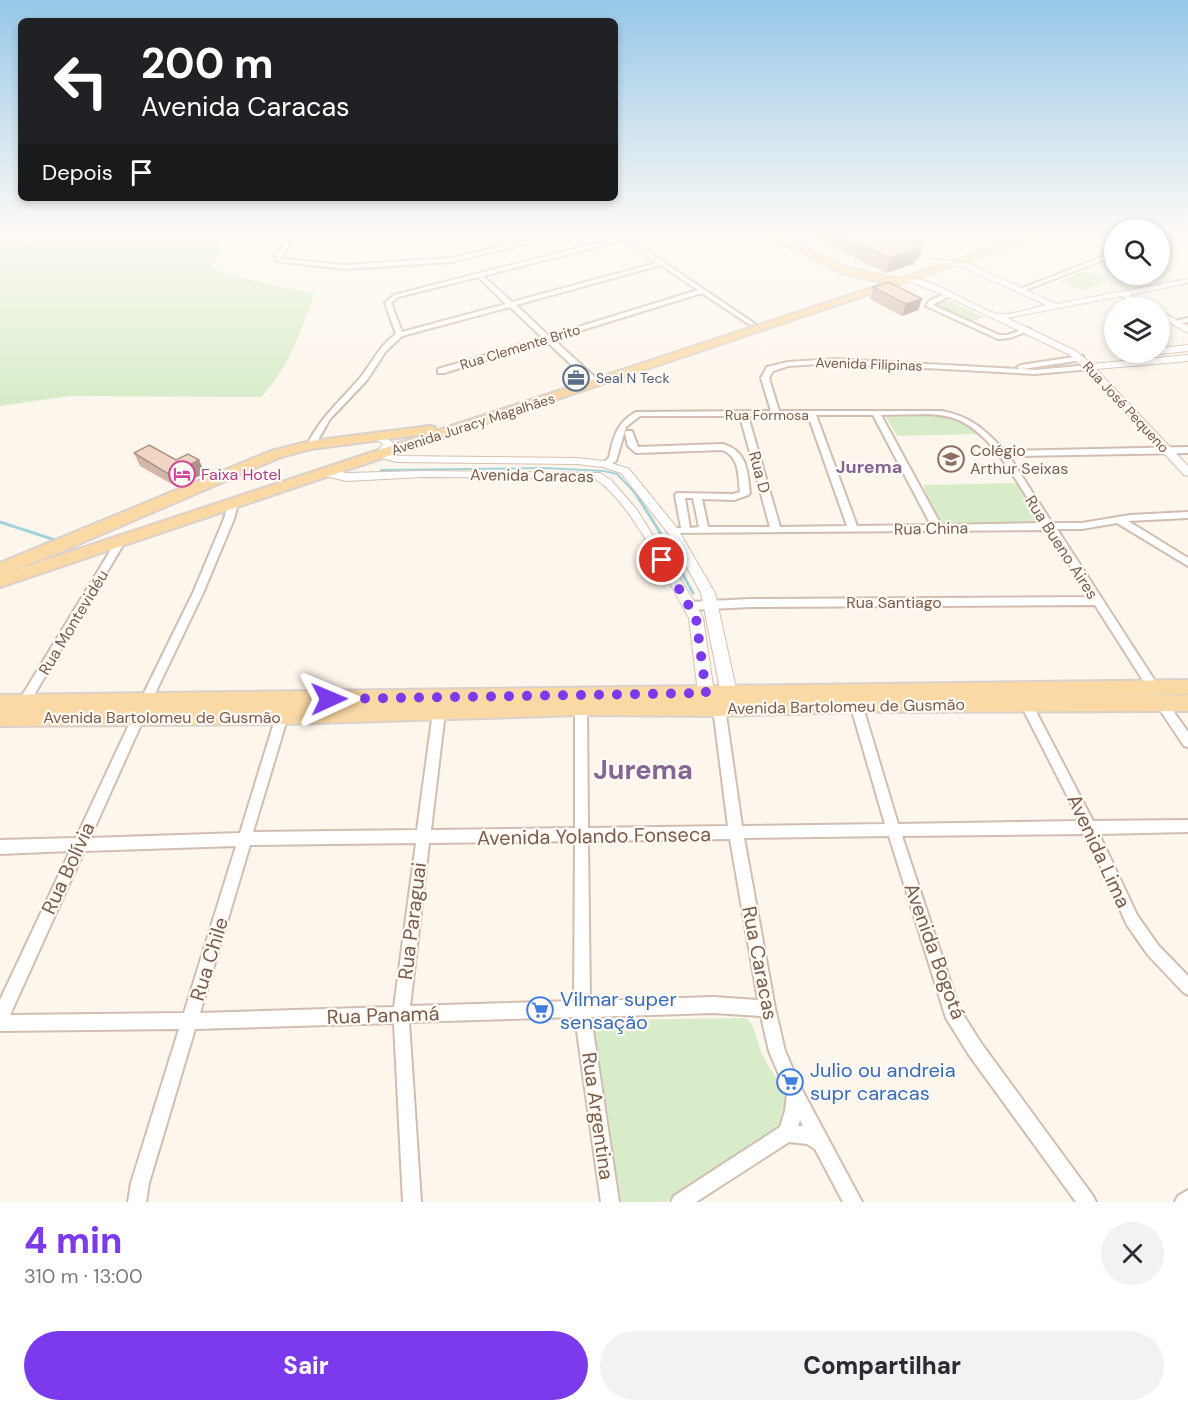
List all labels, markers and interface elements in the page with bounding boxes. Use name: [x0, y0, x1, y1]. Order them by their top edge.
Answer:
text: 200 m: [141, 36, 274, 91]
icon: left: [42, 42, 120, 120]
text: Avenida Caracas: [141, 89, 350, 124]
icon: arrive: [125, 156, 158, 189]
text: Depois: [42, 158, 113, 187]
map controls: [1104, 219, 1170, 363]
button: search: [1104, 219, 1170, 285]
button: layers: [1104, 297, 1170, 363]
street label: Rua Clemente Brito: [458, 320, 582, 374]
street label: Avenida Filipinas: [815, 353, 923, 375]
street label: Rua José Pequeno: [1079, 358, 1173, 456]
office icon: Seal N Teck: [561, 363, 591, 393]
place label: Seal N Teck: [596, 369, 670, 387]
street label: Avenida Juracy Magalhães: [389, 389, 557, 459]
street label: Rua Formosa: [725, 406, 809, 424]
place label: Colégio Arthur Seixas: [970, 440, 1068, 479]
school or university icon: Colégio Arthur Seixas: [936, 444, 966, 474]
street label: Rua D: [744, 449, 775, 495]
district label: Jurema: [836, 455, 902, 479]
hotel icon: Faixa Hotel: [167, 459, 197, 489]
place label: Faixa Hotel: [201, 464, 281, 485]
street label: Avenida Caracas: [470, 464, 594, 487]
street label: Rua Bueno Aires: [1020, 491, 1103, 603]
street label: Rua China: [894, 517, 968, 540]
pin: [636, 534, 687, 585]
icon: arrive: [645, 543, 678, 576]
street label: Rua Montevidéu: [34, 566, 113, 679]
street label: Rua Santiago: [846, 592, 942, 613]
position arrow: [297, 667, 361, 731]
street label: Avenida Bartolomeu de Gusmão: [727, 694, 965, 719]
street label: Avenida Bartolomeu de Gusmão: [43, 707, 281, 728]
district label: Jurema: [593, 752, 693, 787]
street label: Avenida Lima: [1061, 790, 1137, 912]
street label: Rua Bolívia: [35, 818, 101, 918]
street label: Avenida Yolando Fonseca: [477, 821, 711, 851]
street label: Rua Paraguai: [392, 861, 432, 981]
street label: Avenida Bogotá: [898, 879, 972, 1023]
street label: Rua Caracas: [736, 904, 784, 1022]
street label: Rua Chile: [184, 914, 234, 1004]
place label: Vilmar super sensação: [560, 986, 677, 1035]
supermarket icon: Vilmar super sensação: [525, 995, 555, 1025]
street label: Rua Panamá: [326, 1000, 440, 1030]
street label: Rua Argentina: [576, 1051, 620, 1181]
place label: Julio ou andreia supr caracas: [810, 1057, 956, 1106]
supermarket icon: Julio ou andreia supr caracas: [775, 1067, 805, 1097]
text: 4 min: [24, 1217, 122, 1264]
button: close: [1101, 1222, 1164, 1285]
text: 310 m · 13:00: [24, 1263, 143, 1289]
button: Sair: [24, 1331, 588, 1400]
button: Compartilhar: [600, 1331, 1164, 1400]

